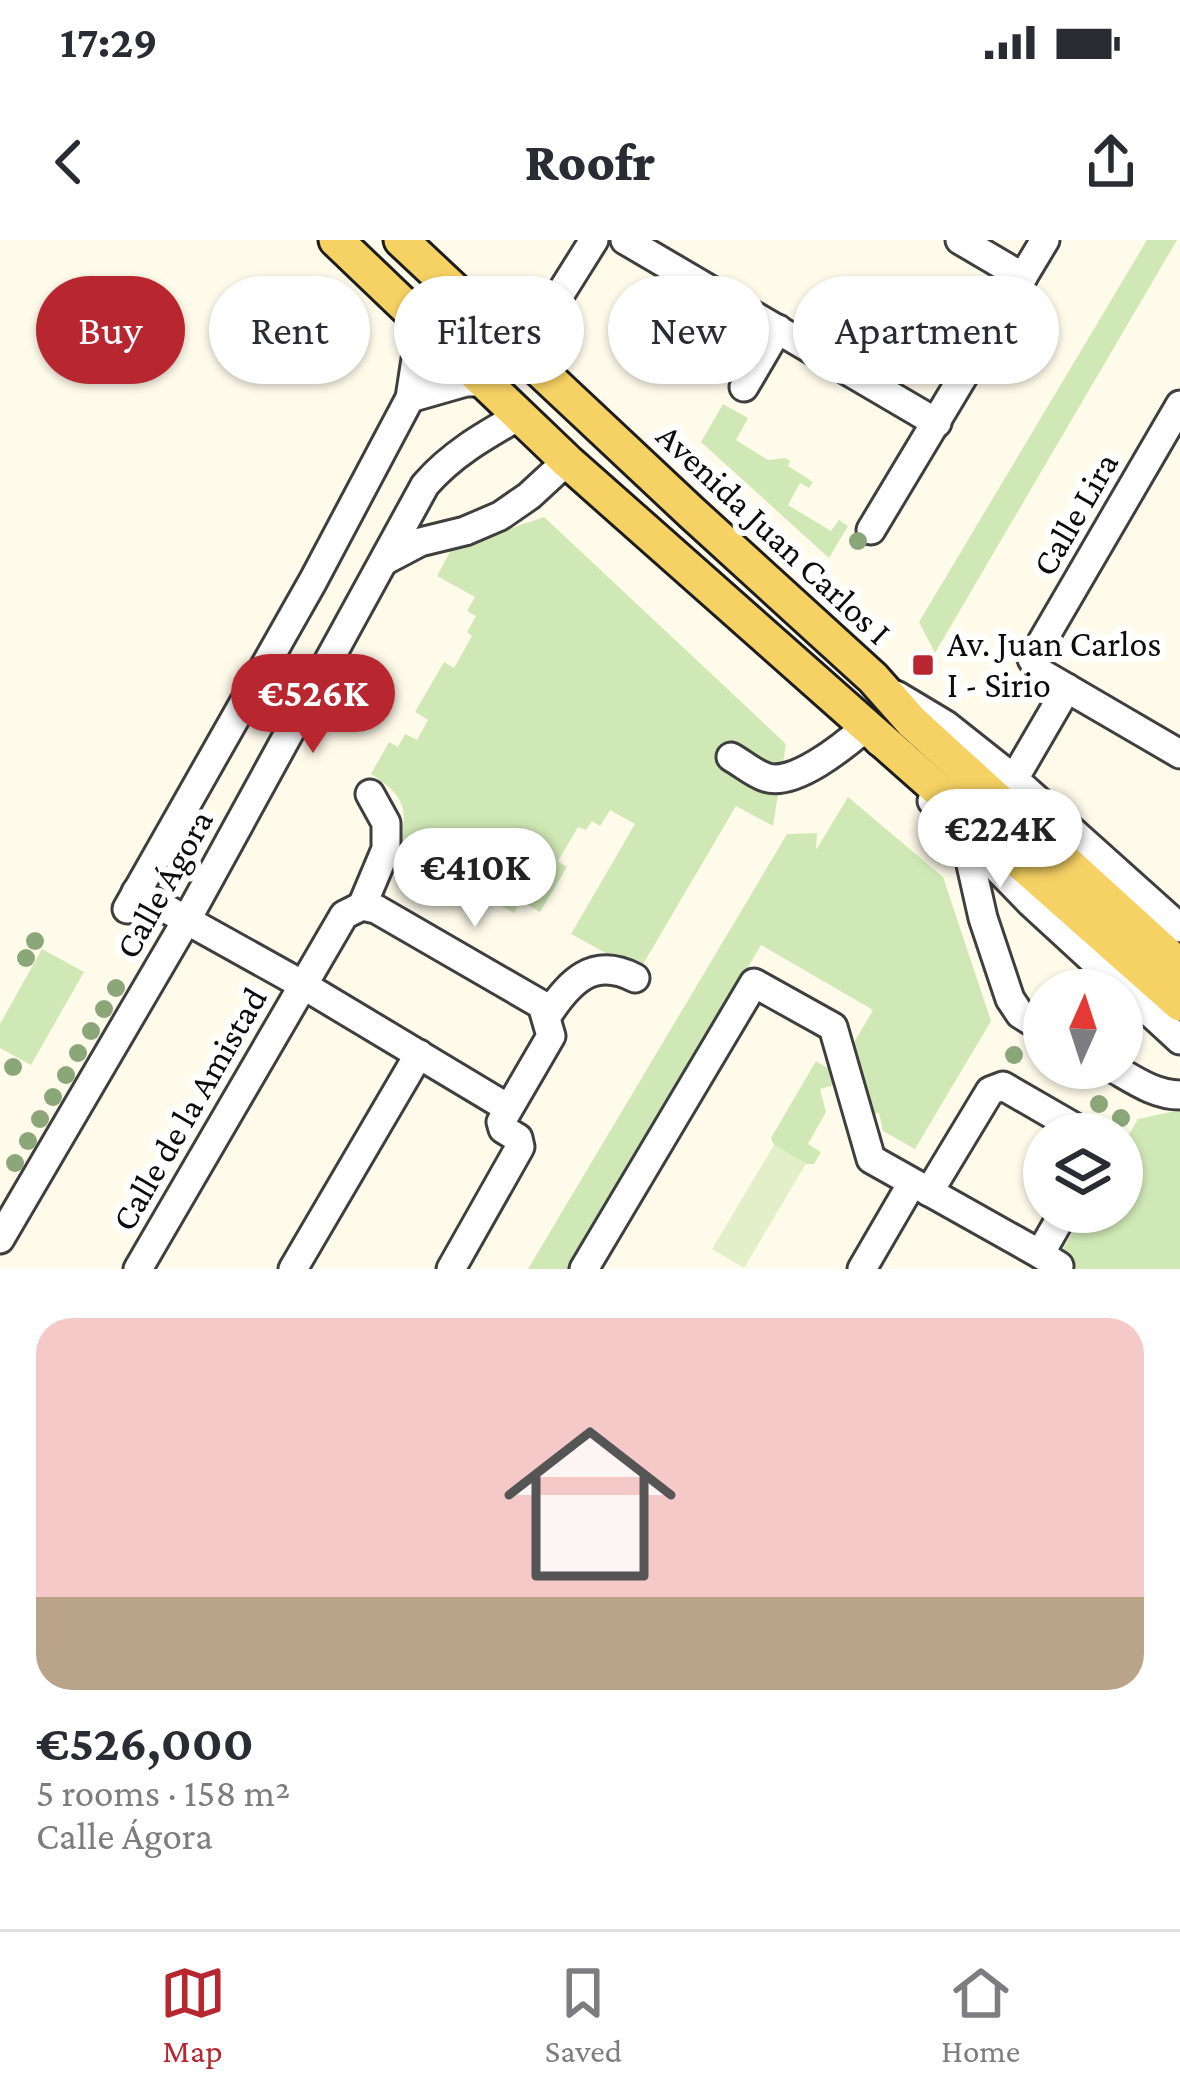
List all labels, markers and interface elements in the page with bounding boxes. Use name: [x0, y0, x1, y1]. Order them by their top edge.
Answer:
text: 17:29: [60, 17, 158, 67]
icon: back: [36, 129, 102, 195]
icon: share: [1078, 129, 1144, 195]
text: Roofr: [525, 132, 655, 192]
chip: Buy: [36, 276, 185, 384]
chip: Rent: [209, 276, 370, 384]
chip: Filters: [394, 276, 584, 384]
chip: New: [608, 276, 769, 384]
chip: Apartment: [793, 276, 1059, 384]
street label: Avenida Juan Carlos I: [649, 415, 899, 653]
street label: Calle Lira: [1024, 445, 1126, 583]
place label: Av. Juan Carlos I - Sirio: [947, 624, 1161, 705]
marker: Av. Juan Carlos I - Sirio: [910, 652, 936, 678]
pin: €526K: [229, 654, 397, 756]
text: €526K: [258, 671, 368, 714]
pin: €224K: [916, 789, 1084, 891]
street label: Calle Ágora: [107, 803, 221, 965]
text: €224K: [945, 806, 1055, 849]
pin: €410K: [391, 828, 559, 930]
text: €410K: [420, 845, 530, 888]
north arrow: [1023, 969, 1143, 1089]
map controls: [1023, 969, 1143, 1233]
street label: Calle de la Amistad: [103, 980, 275, 1238]
button: layers: [1023, 1113, 1143, 1233]
icon: home: [482, 1396, 698, 1612]
text: €526,000: [36, 1714, 254, 1771]
text: 5 rooms · 158 m²: [36, 1771, 290, 1814]
text: Calle Ágora: [36, 1814, 213, 1857]
tab: Map: [160, 1960, 226, 2069]
tab: Saved: [545, 1960, 622, 2069]
tab: Home: [941, 1960, 1020, 2069]

